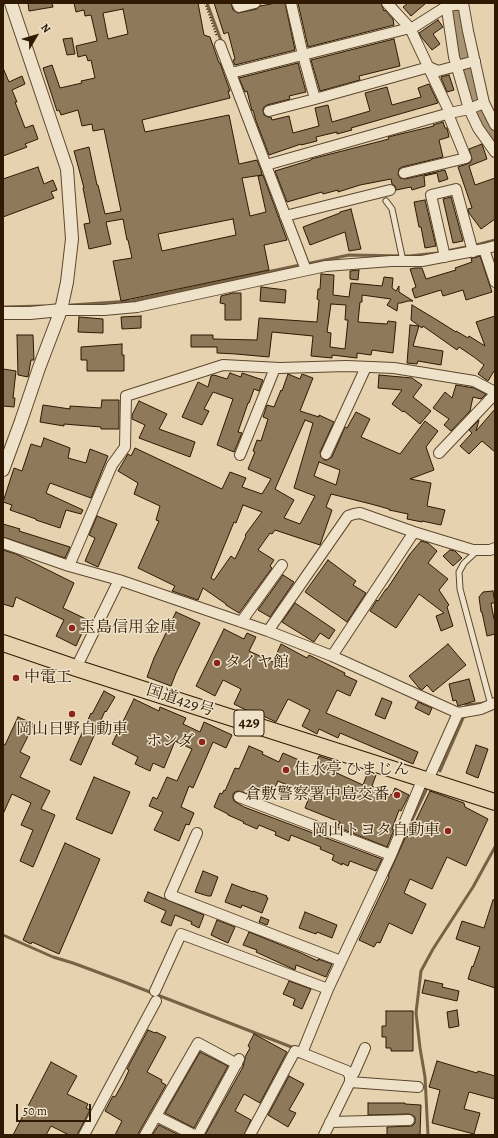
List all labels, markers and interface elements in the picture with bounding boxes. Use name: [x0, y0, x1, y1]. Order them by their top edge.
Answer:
north arrow: [16, 16, 56, 56]
text: N: [37, 21, 54, 36]
place label: 玉島信用金庫: [80, 618, 176, 638]
marker: 玉島信用金庫: [67, 623, 77, 633]
place label: タイヤ館: [225, 653, 289, 673]
marker: タイヤ館: [212, 658, 222, 668]
place label: 中電工: [24, 668, 72, 688]
marker: 中電工: [11, 673, 21, 683]
street label: 国道429号: [144, 681, 216, 721]
marker: 岡山日野自動車: [67, 709, 77, 719]
road number: 429: [234, 710, 264, 736]
place label: 岡山日野自動車: [16, 720, 128, 740]
place label: ホンダ: [146, 732, 194, 752]
marker: ホンダ: [197, 737, 207, 747]
place label: 佳水亭 ひまじん: [294, 760, 409, 780]
marker: 佳水亭 ひまじん: [281, 765, 291, 775]
place label: 倉敷警察署中島交番: [245, 785, 389, 805]
marker: 倉敷警察署中島交番: [392, 790, 402, 800]
place label: 岡山トヨタ自動車: [312, 821, 440, 841]
marker: 岡山トヨタ自動車: [443, 826, 453, 836]
scale bar: [18, 1096, 93, 1122]
text: 50 m: [23, 1103, 47, 1119]

